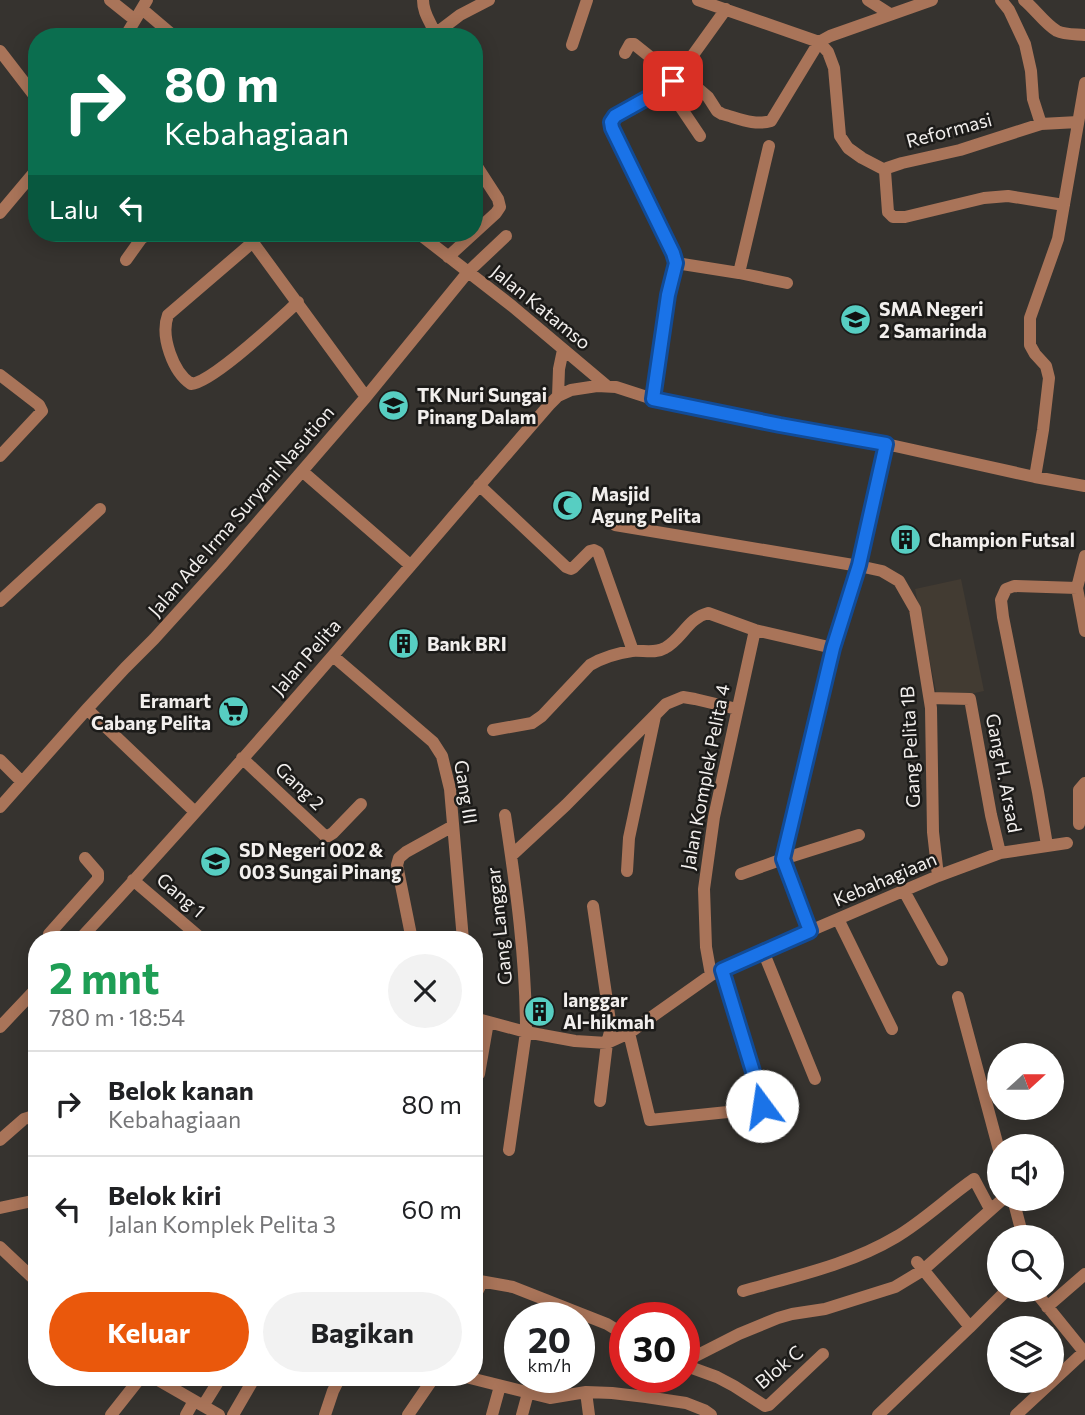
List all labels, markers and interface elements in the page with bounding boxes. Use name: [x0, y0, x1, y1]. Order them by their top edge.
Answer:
pin: [643, 51, 703, 111]
text: 80 m: [164, 52, 279, 112]
icon: right: [49, 56, 140, 147]
icon: arrive: [654, 62, 692, 100]
street label: Reformasi: [903, 107, 994, 152]
text: Kebahagiaan: [164, 112, 349, 152]
icon: left: [113, 189, 151, 227]
text: Lalu: [49, 193, 99, 224]
street label: Jalan Katamso: [487, 259, 596, 354]
place label: SMA Negeri 2 Samarinda: [879, 297, 987, 342]
school or university icon: SMA Negeri 2 Samarinda: [839, 303, 873, 337]
place label: TK Nuri Sungai Pinang Dalam: [417, 383, 547, 428]
school or university icon: TK Nuri Sungai Pinang Dalam: [377, 389, 411, 423]
street label: Jalan Ade Irma Suryani Nasution: [143, 401, 338, 621]
place label: Masjid Agung Pelita: [591, 482, 701, 527]
mosque icon: Masjid Agung Pelita: [551, 488, 585, 522]
building icon: Champion Futsal: [888, 523, 922, 557]
place label: Champion Futsal: [928, 528, 1075, 551]
street label: Jalan Pelita: [266, 614, 345, 700]
building icon: Bank BRI: [387, 627, 421, 661]
place label: Bank BRI: [427, 632, 507, 655]
street label: Jalan Komplek Pelita 4: [675, 682, 734, 872]
street label: Gang Pelita 1B: [895, 686, 924, 808]
place label: Eramart Cabang Pelita: [91, 689, 211, 734]
supermarket icon: Eramart Cabang Pelita: [217, 695, 251, 729]
street label: Gang H. Arsad: [982, 711, 1027, 834]
street label: Gang 2: [271, 757, 330, 814]
street label: Gang III: [450, 758, 483, 826]
place label: SD Negeri 002 & 003 Sungai Pinang: [239, 838, 402, 883]
school or university icon: SD Negeri 002 & 003 Sungai Pinang: [199, 844, 233, 878]
street label: Kebahagiaan: [830, 846, 940, 911]
street label: Gang Langgar: [481, 866, 516, 986]
street label: Gang 1: [152, 867, 210, 922]
text: 2 mnt: [49, 951, 160, 1003]
button: close: [388, 954, 462, 1028]
place label: langgar Al-hikmah: [563, 988, 655, 1033]
building icon: langgar Al-hikmah: [523, 994, 557, 1028]
text: 780 m · 18:54: [49, 1003, 185, 1031]
north arrow: [987, 1043, 1064, 1120]
map controls: [987, 1043, 1064, 1393]
position arrow: [725, 1069, 799, 1143]
text: Belok kanan: [108, 1074, 254, 1105]
icon: right: [49, 1085, 87, 1123]
text: 80 m: [402, 1088, 462, 1119]
text: Kebahagiaan: [108, 1105, 241, 1133]
button: sound: [987, 1134, 1064, 1211]
text: Belok kiri: [108, 1179, 222, 1210]
icon: left: [49, 1190, 87, 1228]
text: 60 m: [402, 1193, 462, 1224]
text: Jalan Komplek Pelita 3: [108, 1210, 336, 1238]
button: search: [987, 1225, 1064, 1302]
button: Keluar: [49, 1292, 249, 1372]
button: Bagikan: [263, 1292, 462, 1372]
speed limit sign: 30: [609, 1302, 700, 1393]
button: layers: [987, 1316, 1064, 1393]
text: 20: [528, 1317, 571, 1360]
street label: Blok C: [750, 1340, 807, 1393]
text: km/h: [528, 1354, 571, 1376]

